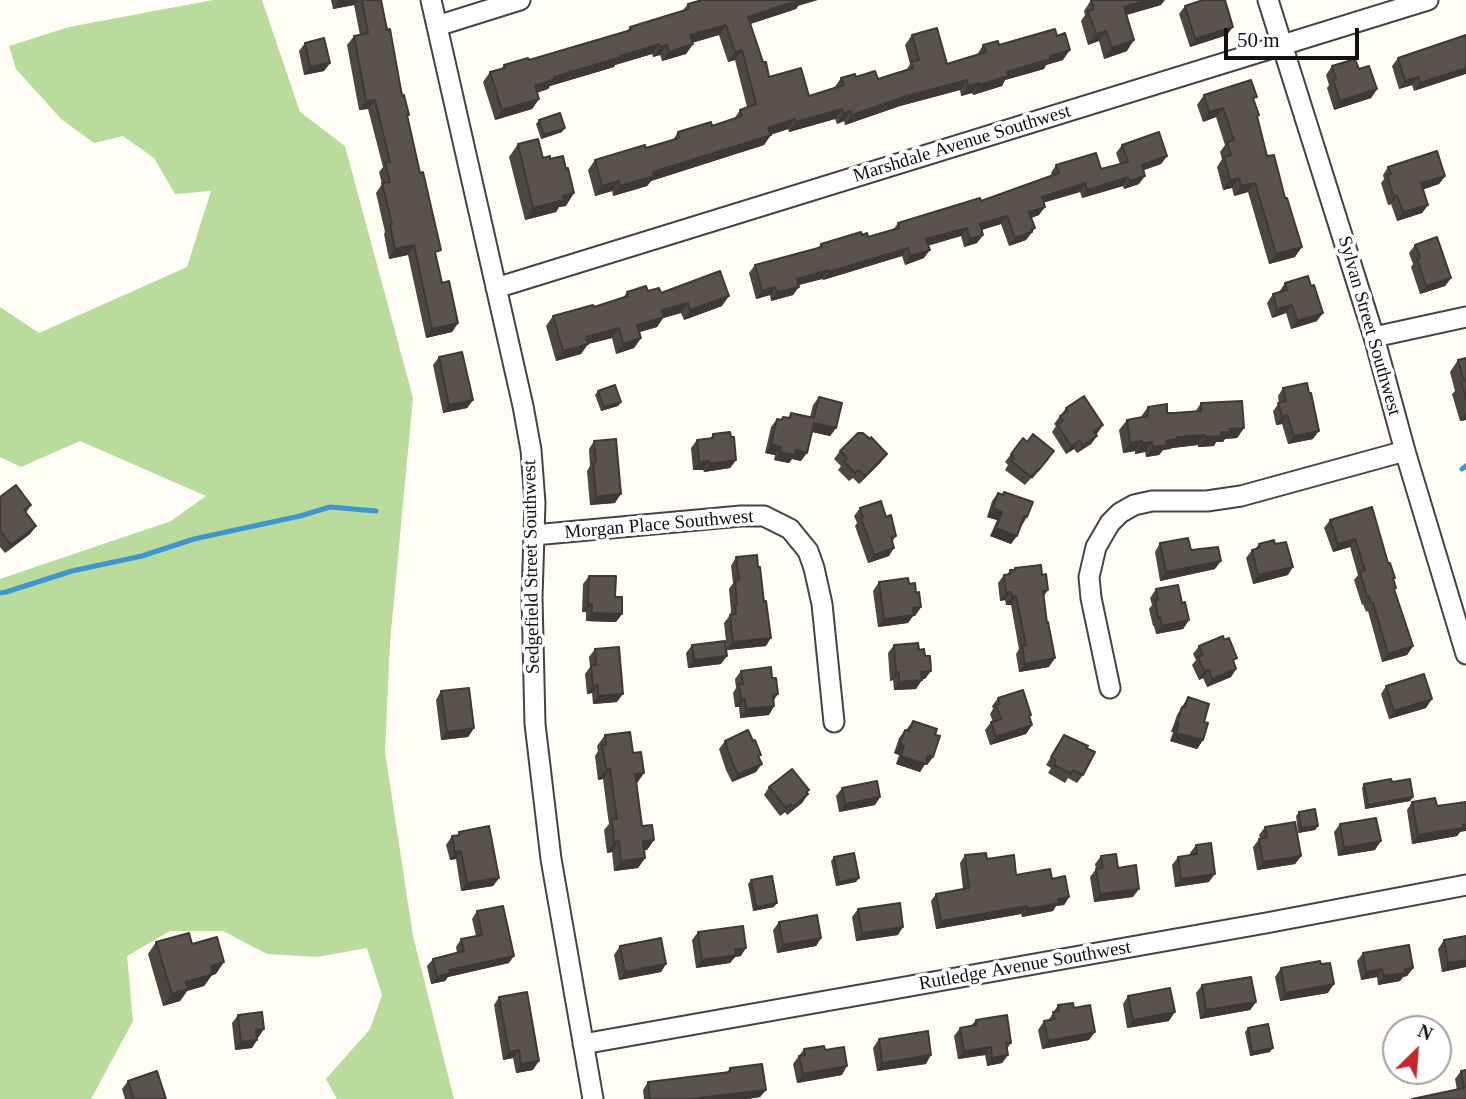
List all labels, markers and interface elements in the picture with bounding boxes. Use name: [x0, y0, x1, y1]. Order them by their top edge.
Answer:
scale bar: [1228, 14, 1363, 58]
text: 50 m: [1237, 28, 1280, 52]
street label: Marshdale Avenue Southwest: [850, 100, 1074, 188]
street label: Sylvan Street Southwest: [1332, 234, 1406, 418]
street label: Sedgefield Street Southwest: [519, 460, 545, 674]
street label: Morgan Place Southwest: [564, 505, 754, 545]
street label: Rutledge Avenue Southwest: [917, 936, 1133, 996]
north arrow: [1382, 1015, 1452, 1085]
text: N: [1415, 1020, 1436, 1045]

